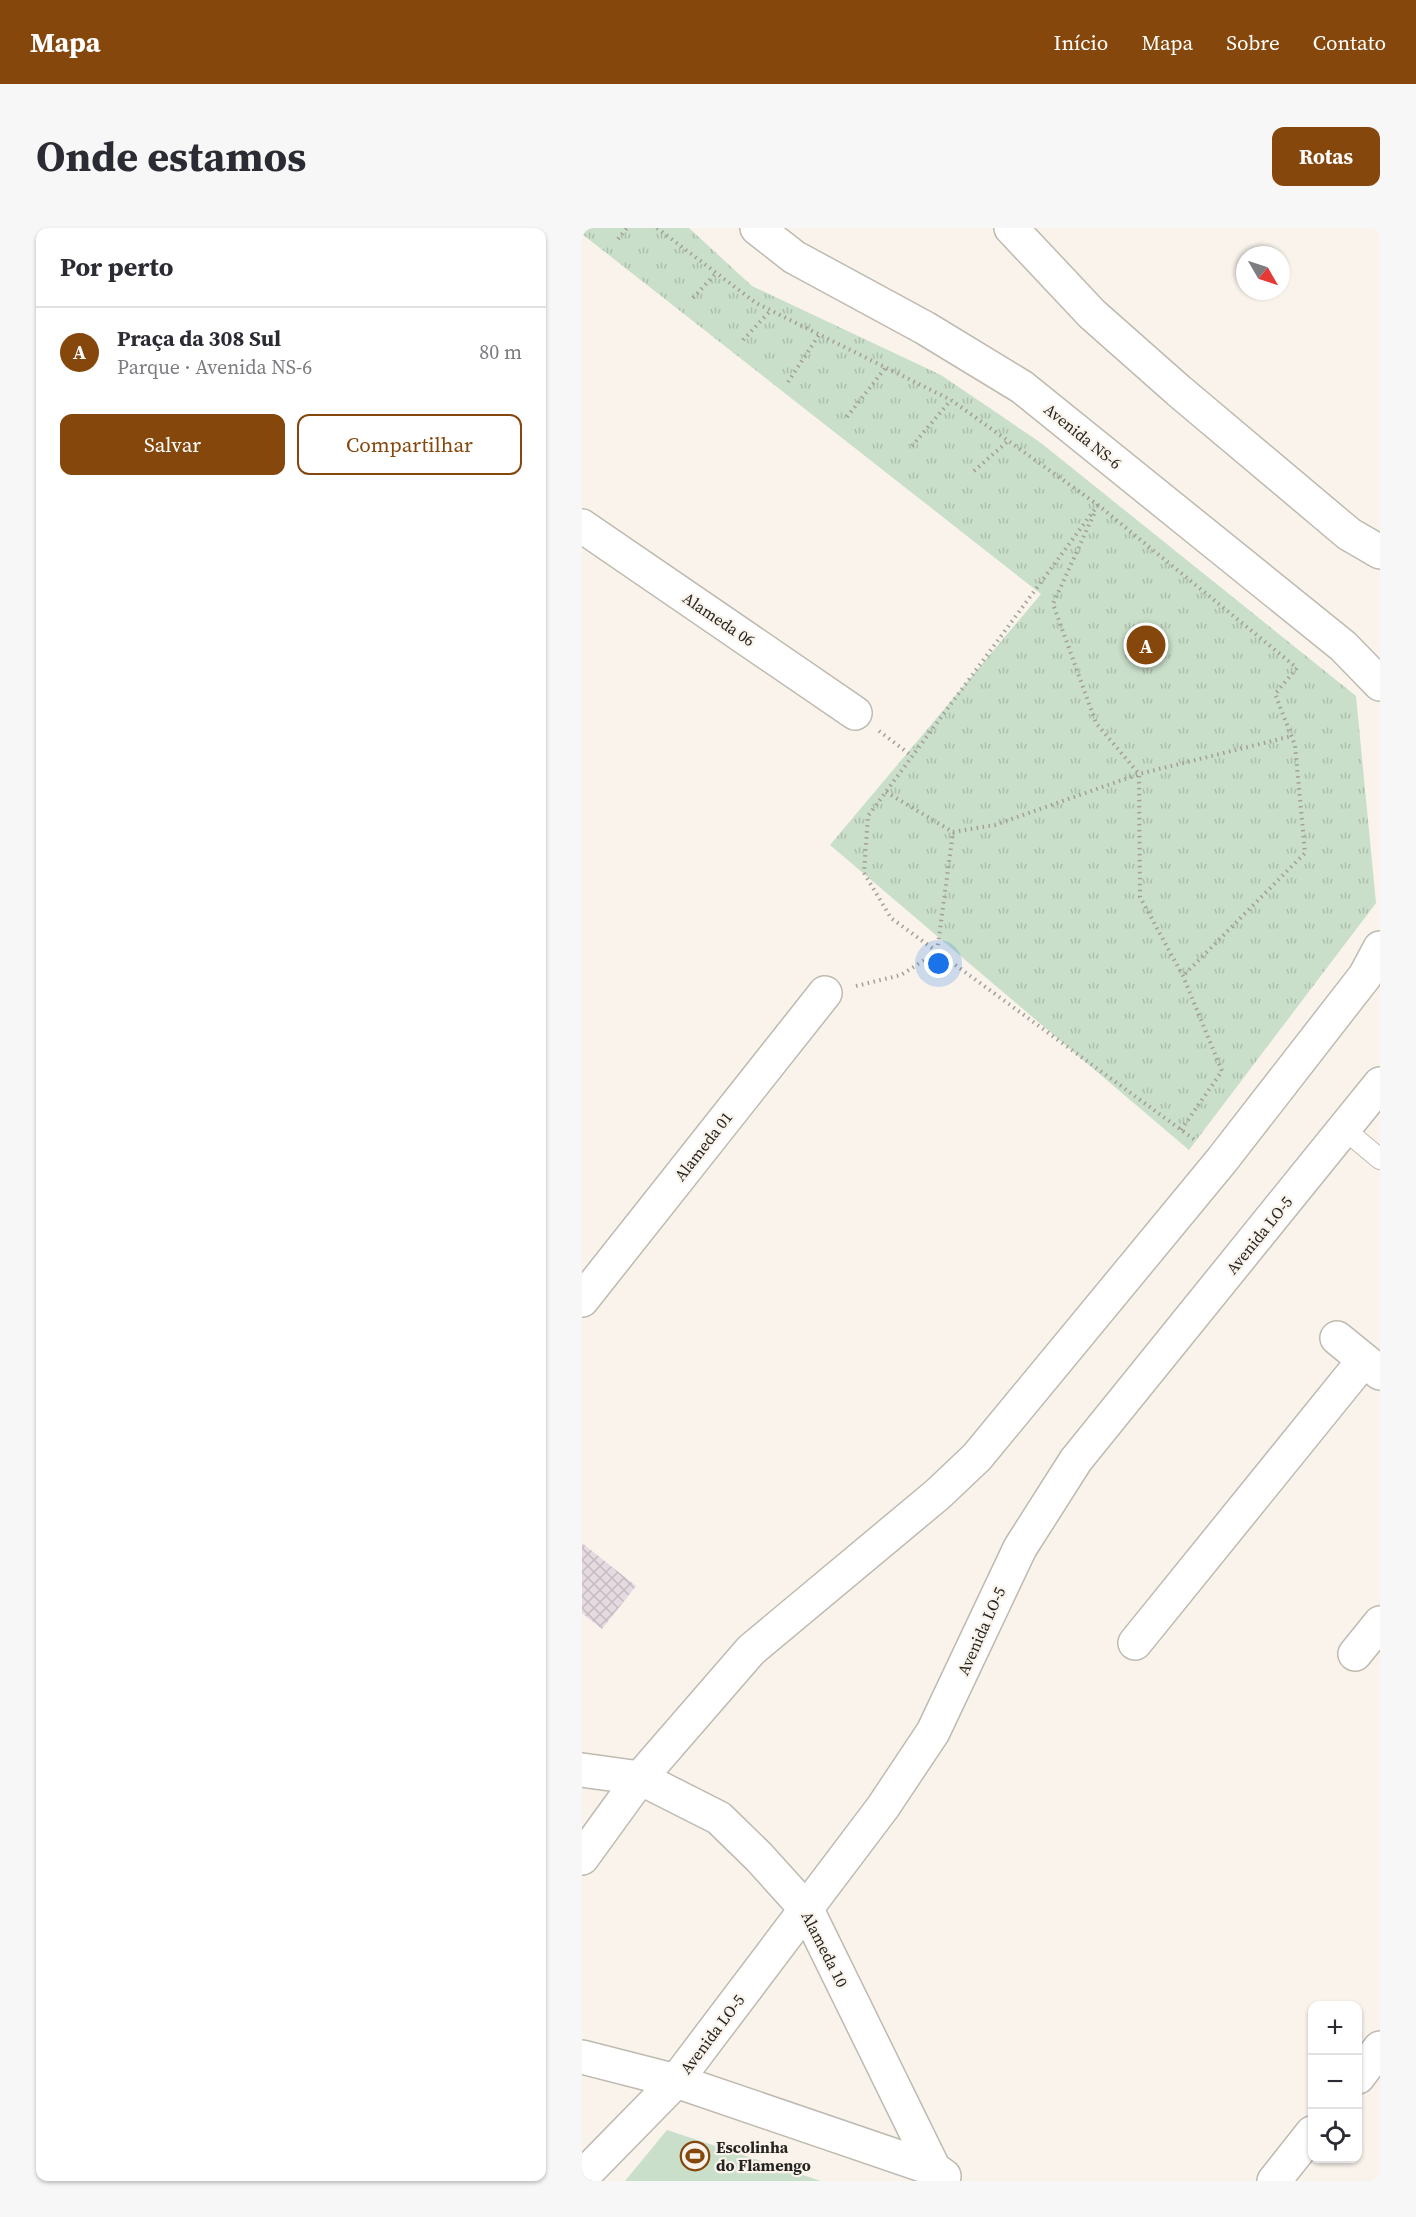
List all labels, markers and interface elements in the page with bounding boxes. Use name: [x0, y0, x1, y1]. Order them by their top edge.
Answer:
text: Mapa: [30, 23, 101, 61]
text: Início: [1054, 28, 1108, 57]
text: Mapa: [1141, 28, 1193, 57]
text: Sobre: [1226, 28, 1280, 57]
text: Contato: [1313, 28, 1386, 57]
text: Onde estamos: [36, 127, 306, 185]
button: Rotas: [1272, 127, 1380, 186]
north arrow: [1236, 246, 1290, 300]
text: Por perto: [60, 249, 174, 285]
text: Praça da 308 Sul: [117, 323, 281, 353]
text: A: [73, 338, 86, 366]
text: 80 m: [479, 338, 522, 366]
text: Parque · Avenida NS-6: [117, 353, 312, 381]
street label: Avenida NS-6: [1040, 398, 1126, 474]
button: Salvar: [60, 414, 285, 475]
button: Compartilhar: [297, 414, 522, 475]
street label: Alameda 06: [679, 587, 759, 651]
pin: A: [1126, 622, 1166, 668]
your location: [924, 949, 953, 978]
street label: Alameda 01: [669, 1107, 737, 1185]
street label: Avenida LO-5: [1221, 1191, 1297, 1279]
street label: Avenida LO-5: [952, 1583, 1010, 1679]
street label: Alameda 10: [796, 1907, 854, 1991]
street label: Avenida LO-5: [675, 1990, 749, 2078]
map controls: [1308, 2001, 1362, 2163]
button: +: [1308, 2001, 1362, 2055]
button: −: [1308, 2055, 1362, 2109]
button: locate: [1308, 2109, 1362, 2163]
place label: Escolinha do Flamengo: [716, 2136, 811, 2176]
sports icon: Escolinha do Flamengo: [679, 2140, 711, 2172]

